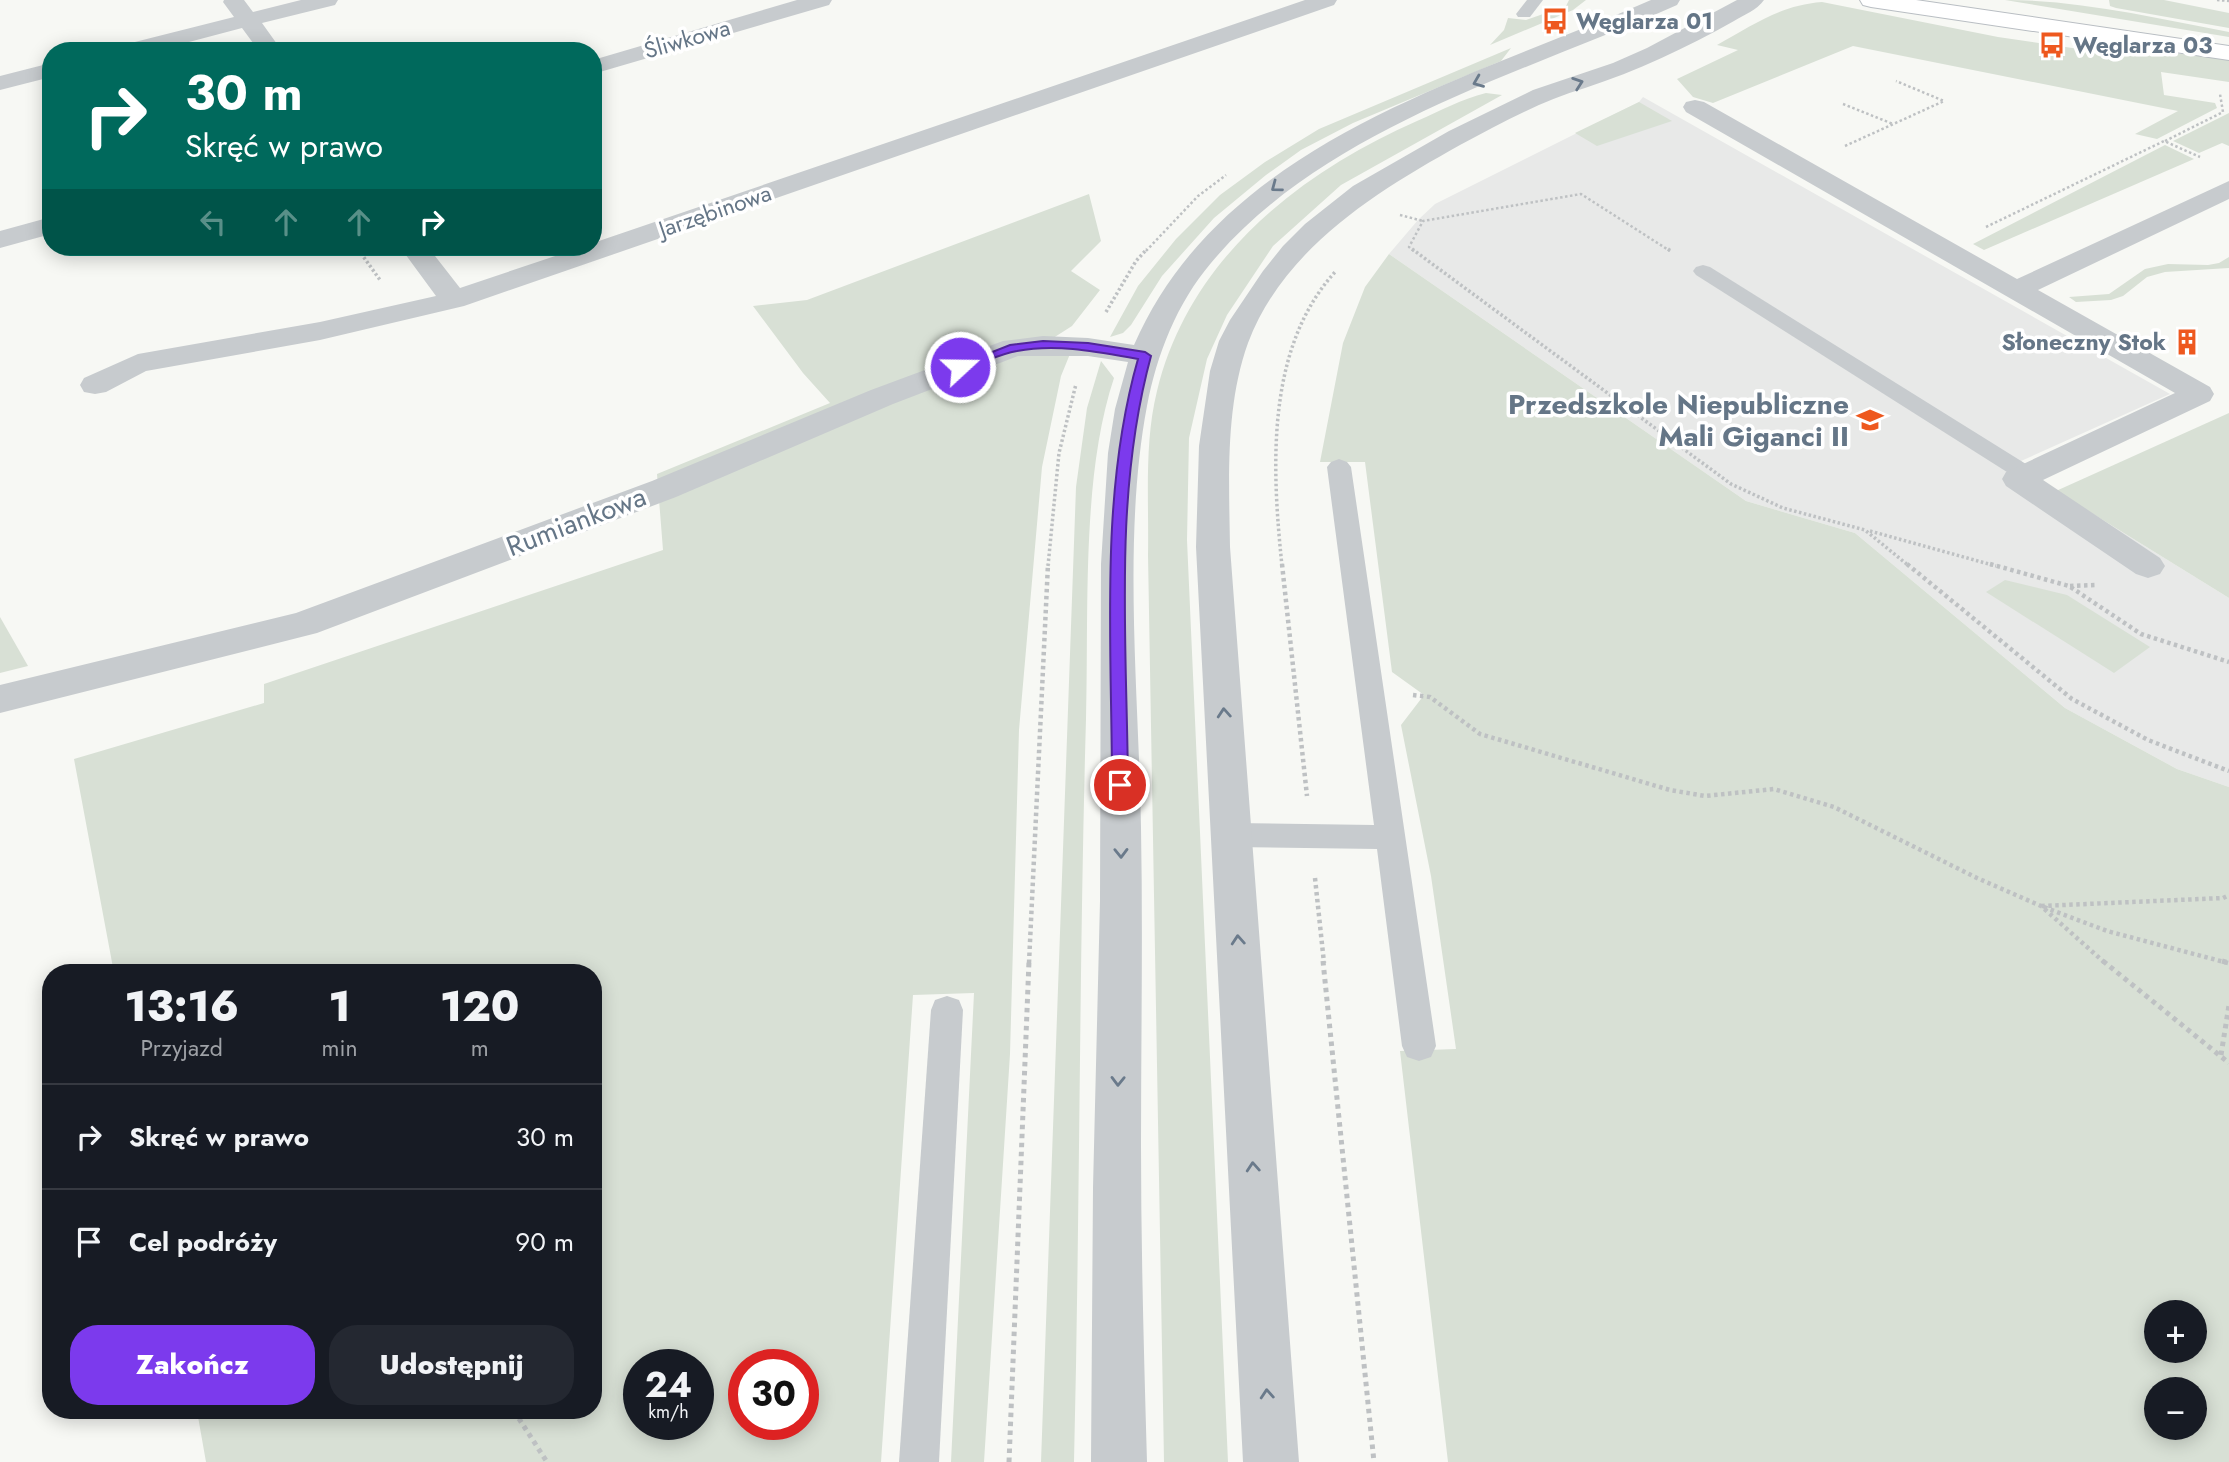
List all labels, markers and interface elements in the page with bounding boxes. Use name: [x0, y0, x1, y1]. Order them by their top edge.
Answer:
place label: Węglarza 01: [1576, 4, 1713, 38]
bus stop icon: Węglarza 01: [1540, 6, 1570, 36]
street label: Śliwkowa: [640, 11, 734, 67]
place label: Węglarza 03: [2073, 28, 2212, 62]
bus stop icon: Węglarza 03: [2037, 30, 2067, 60]
text: 30 m: [185, 58, 303, 128]
icon: right: [70, 70, 161, 161]
one-way arrow: [1472, 74, 1484, 88]
one-way arrow: [1571, 77, 1583, 91]
text: Skręć w prawo: [185, 123, 383, 169]
street label: Jarzębinowa: [651, 176, 776, 247]
one-way arrow: [1272, 178, 1284, 191]
icon: left: [194, 203, 232, 241]
icon: ahead: [267, 203, 305, 241]
icon: ahead: [340, 203, 378, 241]
icon: right: [413, 203, 451, 241]
place label: Słoneczny Stok: [2002, 325, 2167, 359]
building icon: Słoneczny Stok: [2172, 327, 2202, 357]
position arrow: [923, 330, 997, 404]
place label: Przedszkole Niepubliczne Mali Giganci II: [1508, 384, 1849, 457]
school or university icon: Przedszkole Niepubliczne Mali Giganci II: [1855, 405, 1885, 435]
street label: Rumiankowa: [500, 476, 652, 567]
one-way arrow: [1217, 707, 1232, 718]
pin: [1090, 755, 1150, 815]
icon: arrive: [1101, 766, 1139, 804]
one-way arrow: [1113, 848, 1129, 859]
one-way arrow: [1231, 934, 1246, 945]
text: 13:16: [125, 976, 239, 1037]
text: 1: [328, 976, 351, 1037]
text: 120: [440, 976, 519, 1037]
text: Przyjazd: [141, 1031, 223, 1065]
text: min: [321, 1031, 357, 1065]
text: m: [471, 1031, 489, 1065]
one-way arrow: [1111, 1075, 1126, 1086]
icon: right: [70, 1118, 108, 1156]
text: Skręć w prawo: [129, 1118, 309, 1156]
text: 30 m: [516, 1118, 574, 1156]
one-way arrow: [1245, 1161, 1260, 1172]
icon: arrive: [70, 1223, 108, 1261]
text: Cel podróży: [129, 1223, 277, 1261]
text: 90 m: [515, 1223, 574, 1261]
map controls: [2144, 1300, 2207, 1440]
button: +: [2144, 1300, 2207, 1363]
button: Zakończ: [70, 1325, 315, 1405]
button: Udostępnij: [329, 1325, 574, 1405]
speed limit sign: 30: [728, 1349, 819, 1440]
text: 24: [645, 1360, 692, 1410]
button: −: [2144, 1377, 2207, 1440]
one-way arrow: [1260, 1388, 1275, 1399]
text: km/h: [648, 1399, 689, 1425]

